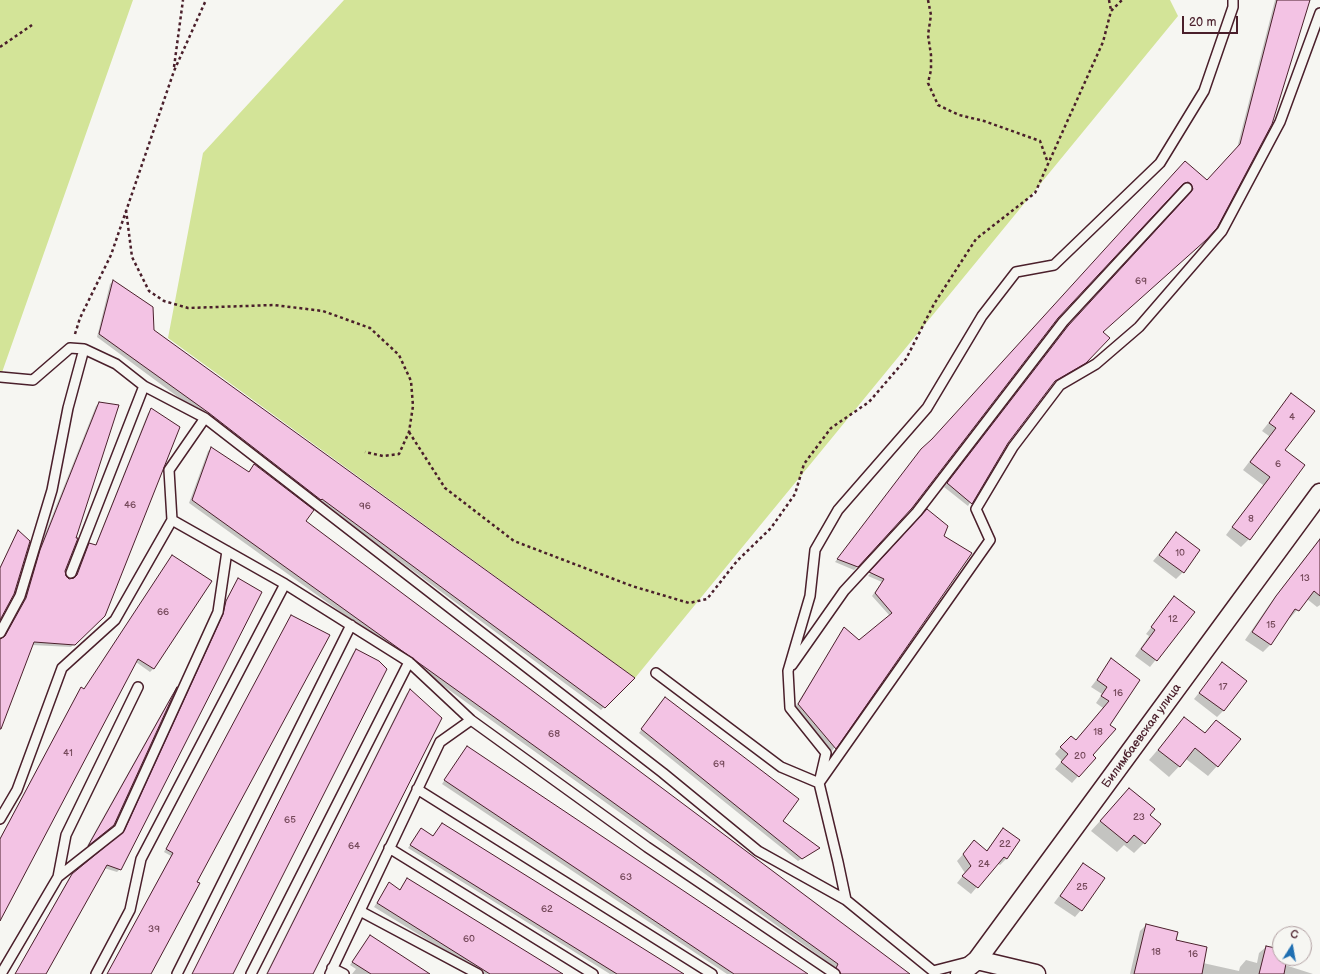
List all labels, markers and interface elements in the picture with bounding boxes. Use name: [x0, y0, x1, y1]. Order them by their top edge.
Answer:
scale bar: [1184, 8, 1240, 34]
text: 20 m: [1189, 15, 1216, 30]
house number: 69: [1135, 275, 1147, 287]
house number: 4: [1289, 411, 1295, 423]
house number: 6: [1275, 458, 1281, 470]
house number: 46: [124, 499, 136, 511]
house number: 96: [359, 500, 371, 512]
house number: 8: [1248, 513, 1254, 525]
house number: 10: [1175, 547, 1185, 559]
house number: 13: [1300, 572, 1310, 584]
house number: 66: [157, 606, 169, 618]
house number: 12: [1168, 613, 1178, 625]
house number: 15: [1266, 619, 1276, 631]
street label: Билимбаевская улица: [1099, 681, 1185, 791]
house number: 17: [1219, 681, 1227, 693]
house number: 16: [1113, 687, 1123, 699]
house number: 18: [1093, 726, 1103, 738]
house number: 68: [548, 728, 560, 740]
house number: 41: [63, 747, 73, 759]
house number: 20: [1074, 750, 1086, 762]
house number: 69: [713, 758, 725, 770]
house number: 23: [1133, 811, 1145, 823]
house number: 65: [284, 814, 296, 826]
house number: 22: [999, 838, 1011, 850]
house number: 64: [348, 840, 360, 852]
house number: 24: [978, 858, 990, 870]
house number: 63: [620, 871, 632, 883]
house number: 25: [1076, 881, 1088, 893]
house number: 62: [541, 903, 553, 915]
house number: 39: [148, 923, 160, 935]
north arrow: [1272, 926, 1312, 966]
text: С: [1289, 928, 1299, 942]
house number: 60: [463, 933, 475, 945]
house number: 18: [1151, 946, 1161, 958]
house number: 16: [1188, 948, 1198, 960]

